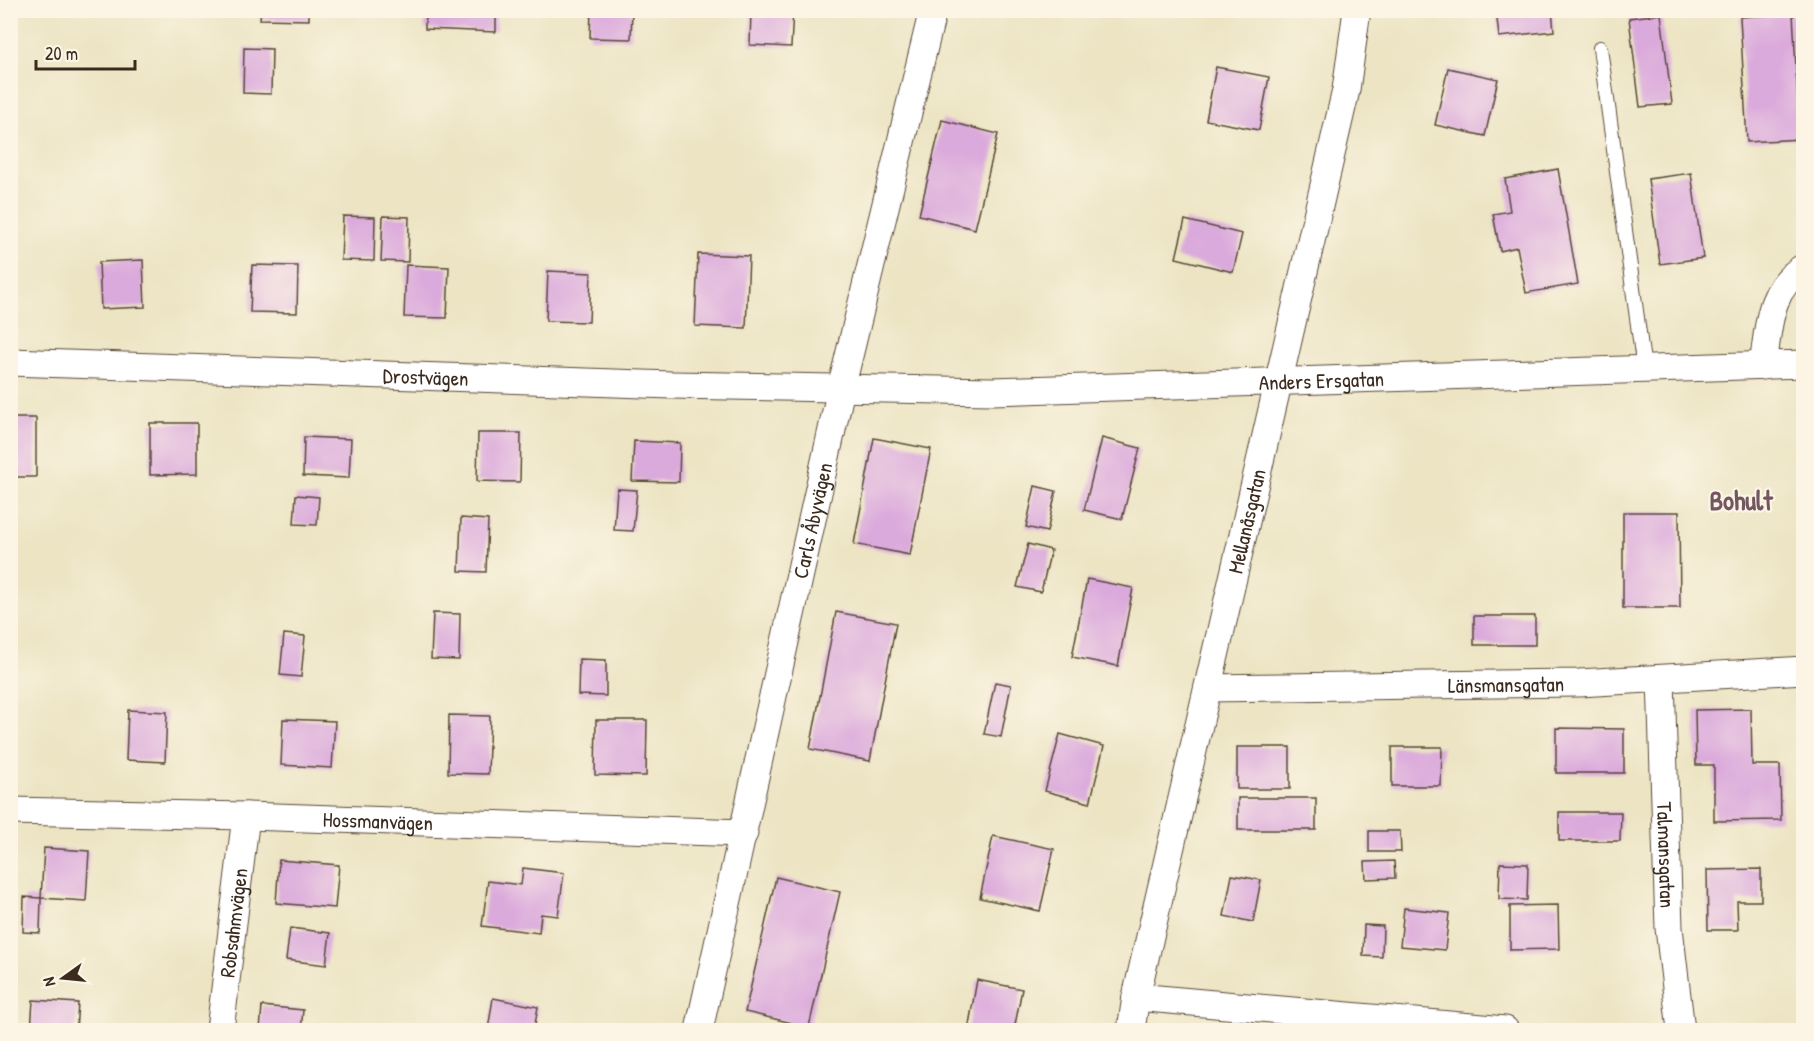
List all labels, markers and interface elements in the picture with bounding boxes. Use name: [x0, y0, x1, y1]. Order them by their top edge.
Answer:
scale bar: [36, 33, 135, 71]
text: 20 m: [45, 41, 78, 66]
street label: Drostvägen: [382, 360, 469, 392]
street label: Anders Ersgatan: [1258, 363, 1385, 397]
street label: Carls Åbyvägen: [785, 460, 839, 581]
street label: Mellanåsgatan: [1220, 466, 1272, 576]
district label: Bohult: [1709, 482, 1774, 518]
street label: Länsmansgatan: [1448, 669, 1564, 699]
street label: Talmansgatan: [1650, 801, 1683, 909]
street label: Hossmanvägen: [322, 804, 434, 837]
street label: Robsahmvägen: [212, 866, 254, 979]
north arrow: [33, 948, 93, 1008]
text: N: [37, 974, 60, 989]

